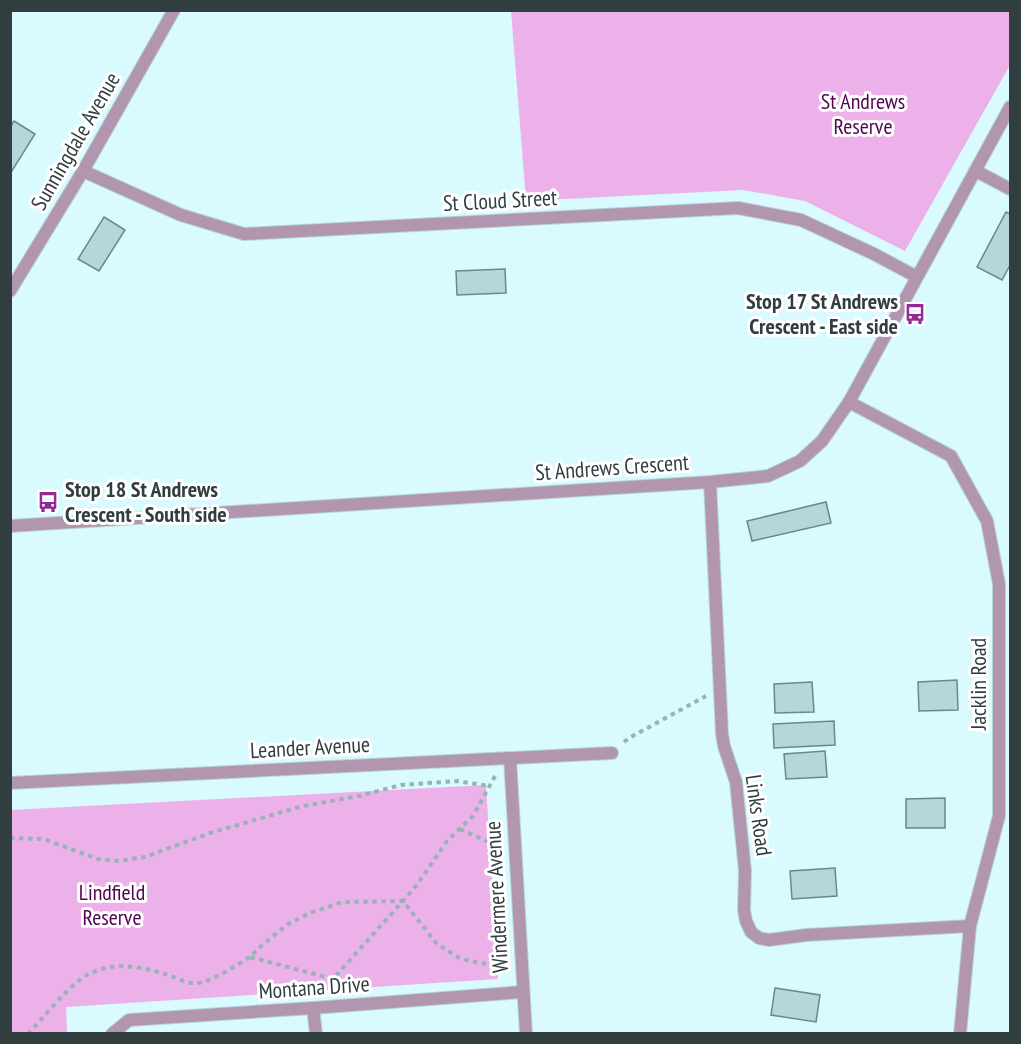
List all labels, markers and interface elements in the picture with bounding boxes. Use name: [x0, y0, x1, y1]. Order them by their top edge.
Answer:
street label: Sunningdale Avenue: [24, 67, 126, 215]
park label: St Andrews Reserve: [821, 87, 905, 140]
street label: St Cloud Street: [442, 183, 558, 217]
place label: Stop 17 St Andrews Crescent - East side: [746, 287, 898, 340]
bus stop icon: Stop 17 St Andrews Crescent - East side: [903, 302, 927, 326]
street label: St Andrews Crescent: [534, 448, 690, 486]
place label: Stop 18 St Andrews Crescent - South side: [65, 475, 227, 528]
bus stop icon: Stop 18 St Andrews Crescent - South side: [36, 490, 60, 514]
street label: Jacklin Road: [964, 638, 992, 731]
street label: Leander Avenue: [249, 730, 371, 764]
street label: Links Road: [739, 773, 779, 857]
street label: Windermere Avenue: [478, 820, 514, 974]
park label: Lindfield Reserve: [79, 878, 145, 931]
street label: Montana Drive: [258, 969, 370, 1005]

